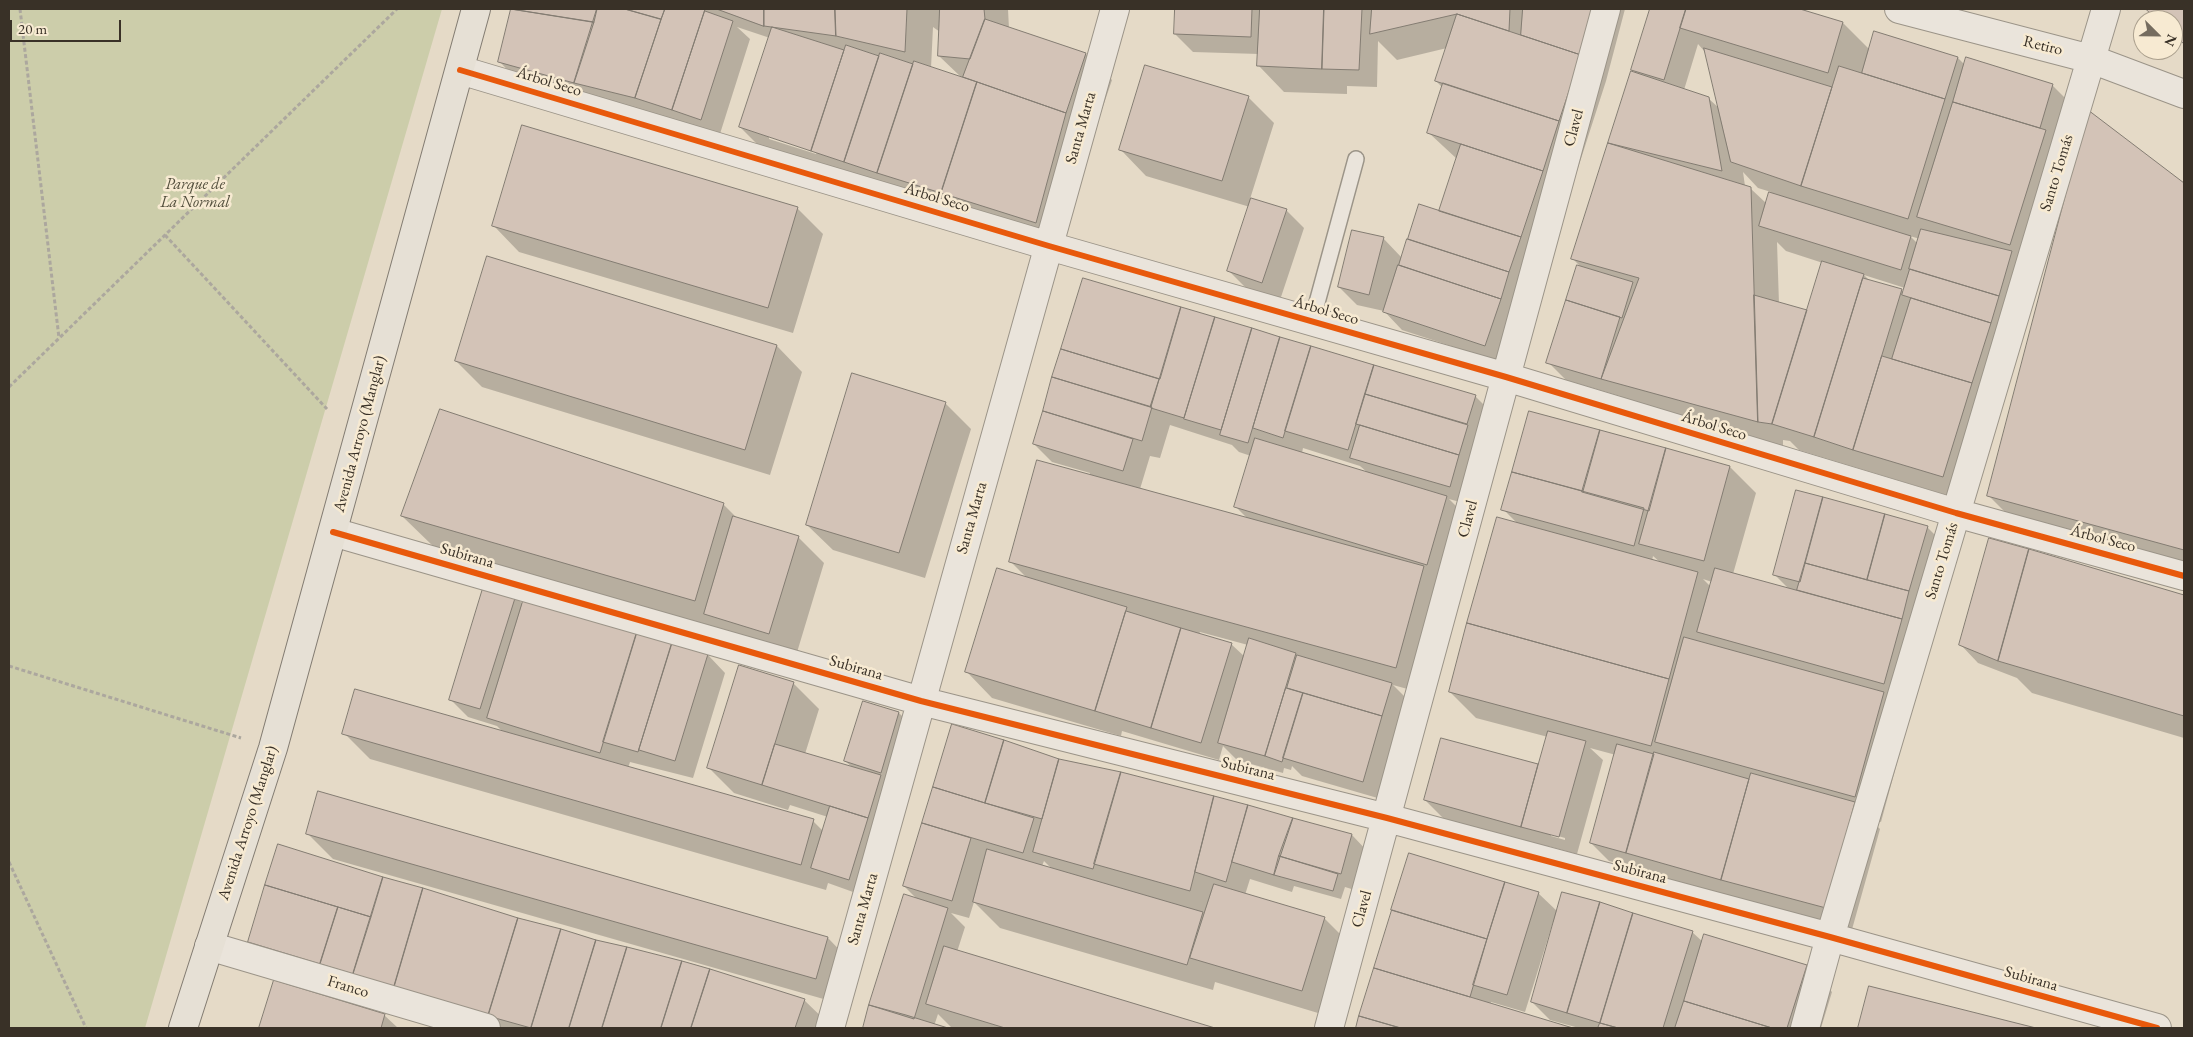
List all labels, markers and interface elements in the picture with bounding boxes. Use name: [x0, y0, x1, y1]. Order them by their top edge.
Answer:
scale bar: [12, 10, 124, 42]
north arrow: [2133, 10, 2183, 60]
text: 20 m: [18, 19, 47, 38]
street label: Retiro: [2021, 32, 2065, 60]
text: N: [2160, 32, 2181, 49]
street label: Árbol Seco: [514, 63, 584, 101]
street label: Santa Marta: [1062, 90, 1100, 166]
street label: Clavel: [1560, 107, 1588, 149]
street label: Santo Tomás: [2036, 132, 2078, 214]
park label: Parque de La Normal: [160, 175, 230, 213]
street label: Árbol Seco: [902, 179, 972, 217]
street label: Árbol Seco: [1291, 293, 1361, 329]
street label: Avenida Arroyo (Manglar): [330, 354, 390, 514]
street label: Árbol Seco: [1679, 407, 1749, 445]
street label: Santa Marta: [953, 480, 991, 556]
street label: Clavel: [1454, 498, 1482, 540]
street label: Santo Tomás: [1921, 520, 1963, 602]
street label: Árbol Seco: [2068, 521, 2138, 557]
street label: Subirana: [438, 539, 496, 573]
street label: Subirana: [827, 651, 885, 685]
street label: Avenida Arroyo (Manglar): [214, 743, 282, 903]
street label: Subirana: [1219, 753, 1277, 785]
street label: Subirana: [1611, 856, 1669, 888]
street label: Santa Marta: [844, 871, 882, 947]
street label: Clavel: [1348, 888, 1376, 930]
street label: Subirana: [2002, 962, 2060, 996]
street label: Franco: [325, 972, 371, 1002]

